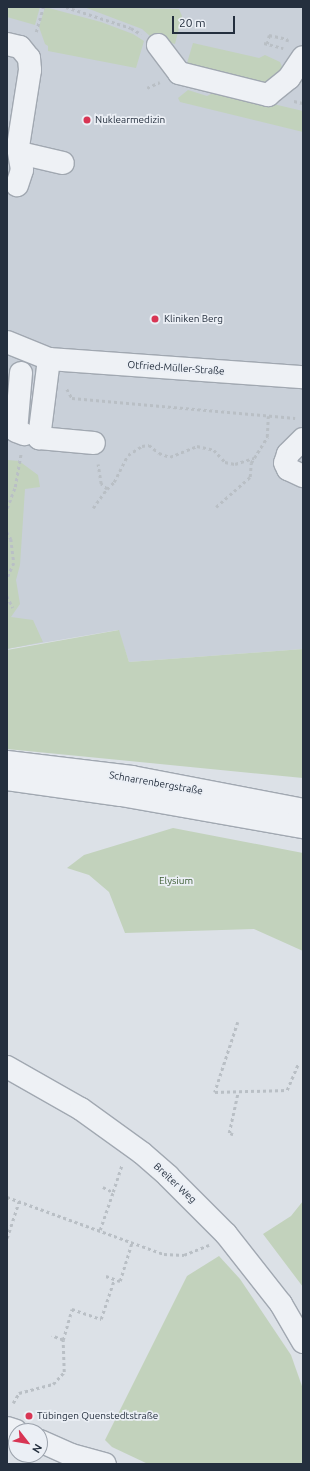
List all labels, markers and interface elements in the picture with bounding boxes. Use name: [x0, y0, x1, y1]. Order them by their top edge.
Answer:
scale bar: [174, 8, 237, 34]
text: 20 m: [179, 16, 206, 29]
place label: Nuklearmedizin: [95, 114, 165, 126]
marker: Nuklearmedizin: [82, 115, 92, 125]
marker: Kliniken Berg: [149, 313, 161, 325]
place label: Kliniken Berg: [164, 313, 223, 325]
street label: Otfried-Müller-Straße: [127, 359, 225, 377]
street label: Schnarrenbergstraße: [108, 769, 204, 797]
park label: Elysium: [159, 875, 193, 887]
street label: Breiter Weg: [151, 1160, 199, 1206]
place label: Tübingen Quenstedtstraße: [37, 1410, 158, 1422]
marker: Tübingen Quenstedtstraße: [24, 1411, 34, 1421]
north arrow: [8, 1423, 48, 1463]
text: N: [30, 1442, 45, 1455]

